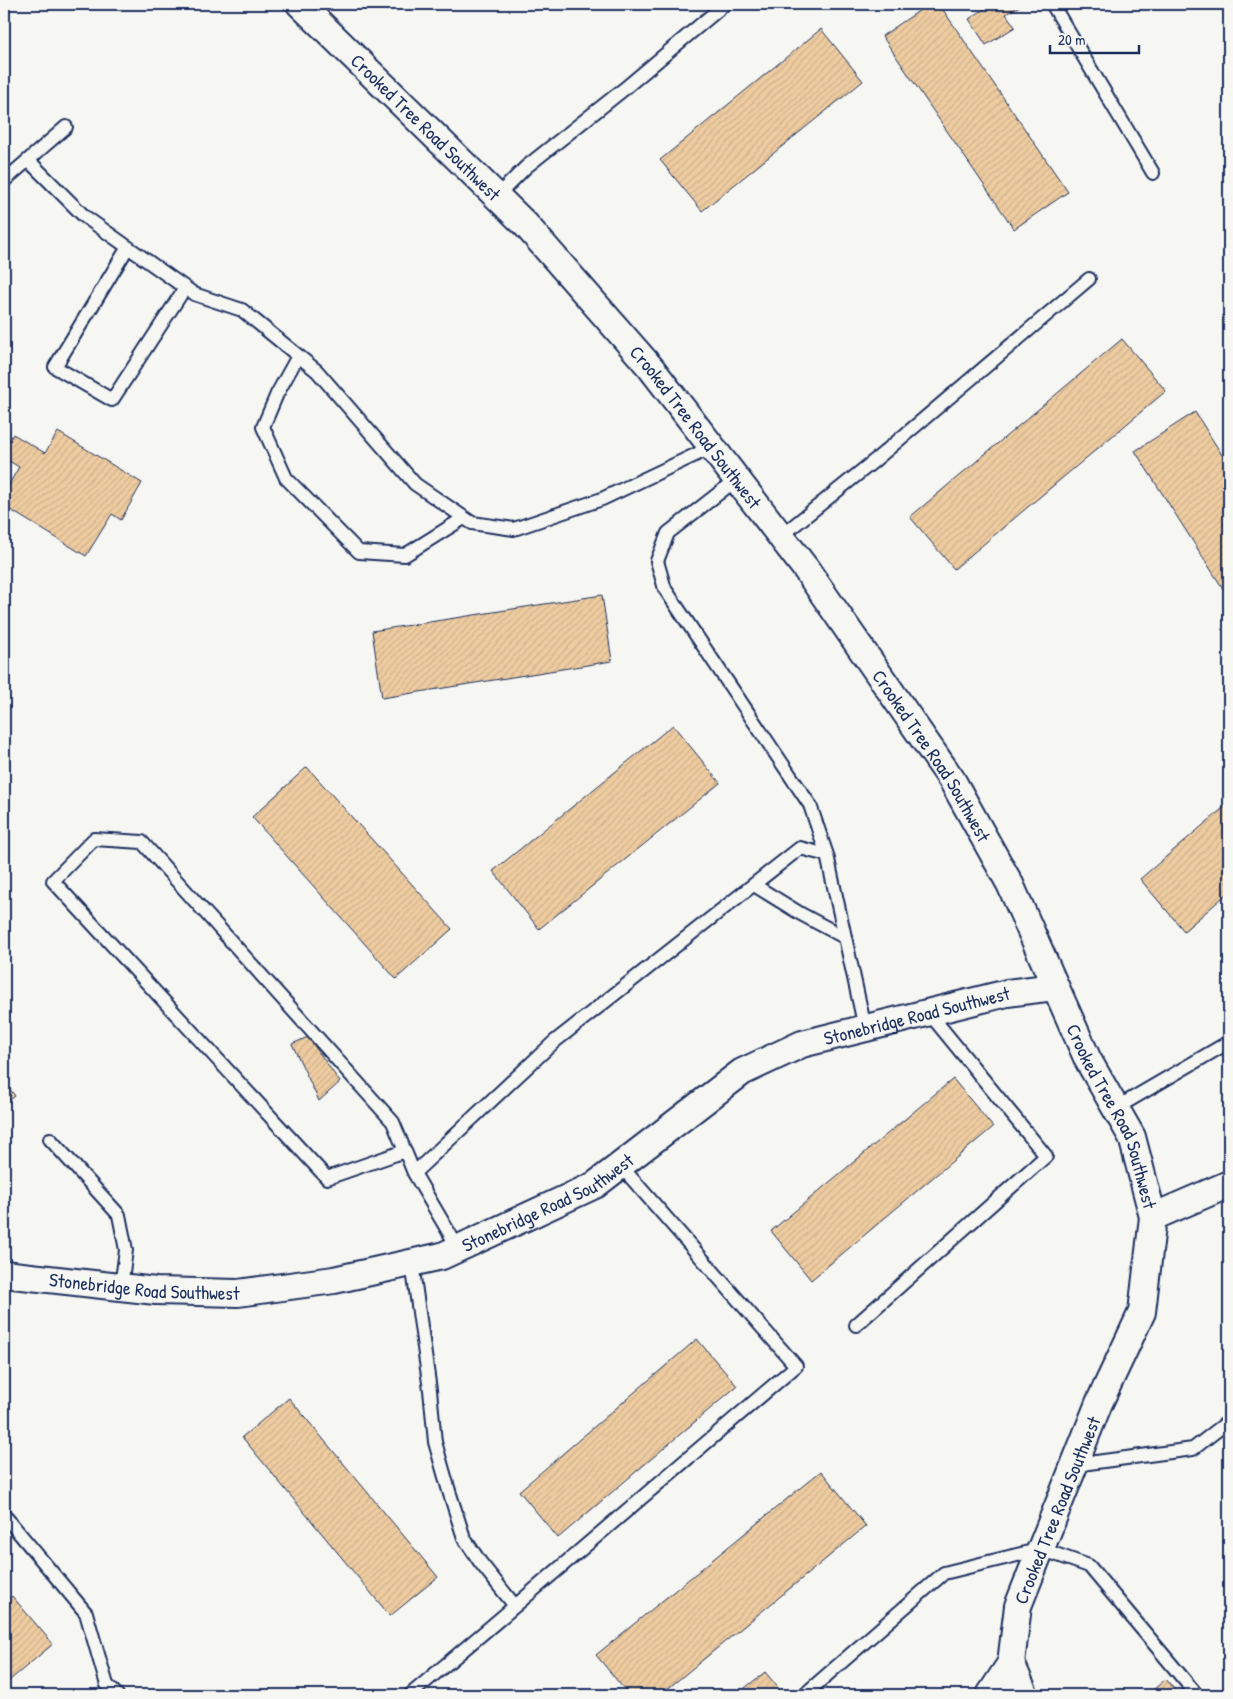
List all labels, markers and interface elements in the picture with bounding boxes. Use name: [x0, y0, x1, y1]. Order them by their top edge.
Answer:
scale bar: [1050, 22, 1139, 54]
text: 20 m: [1058, 29, 1085, 50]
street label: Crooked Tree Road Southwest: [345, 48, 507, 207]
street label: Crooked Tree Road Southwest: [624, 340, 768, 514]
street label: Crooked Tree Road Southwest: [866, 664, 997, 847]
street label: Stonebridge Road Southwest: [821, 980, 1013, 1051]
street label: Crooked Tree Road Southwest: [1061, 1020, 1163, 1212]
street label: Stonebridge Road Southwest: [458, 1147, 639, 1258]
street label: Stonebridge Road Southwest: [48, 1266, 240, 1306]
street label: Crooked Tree Road Southwest: [1007, 1412, 1107, 1608]

